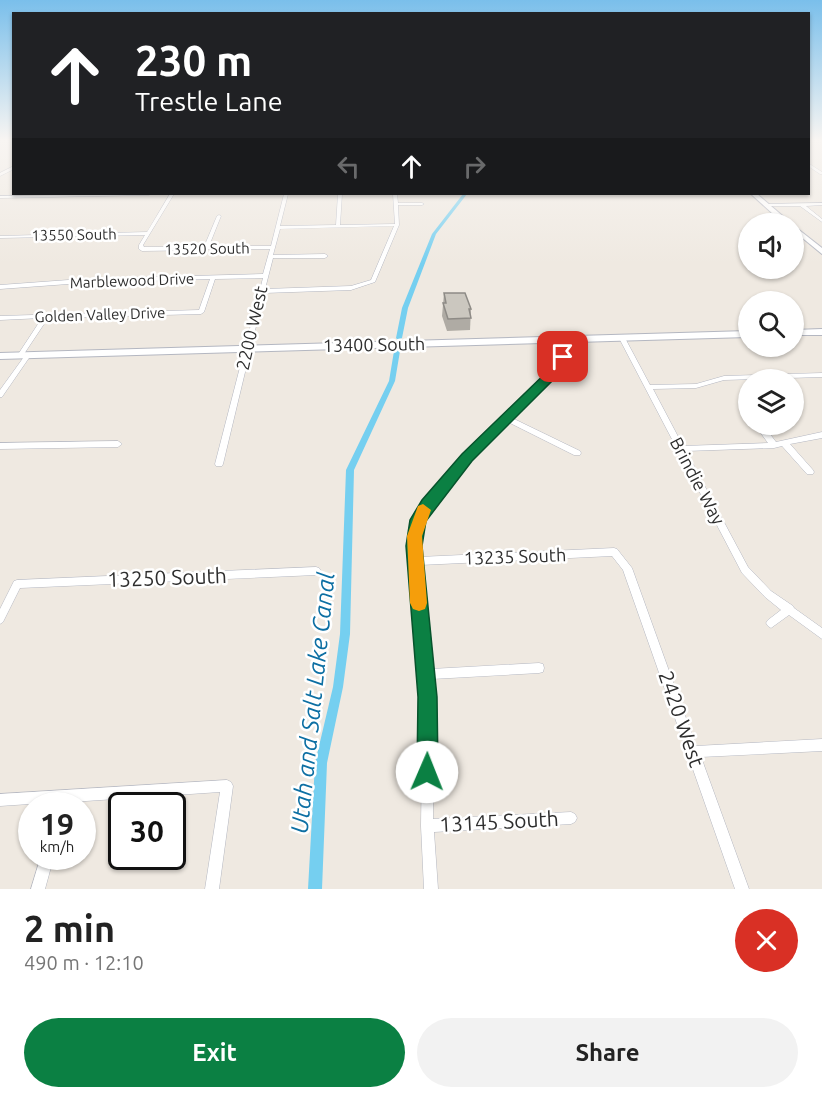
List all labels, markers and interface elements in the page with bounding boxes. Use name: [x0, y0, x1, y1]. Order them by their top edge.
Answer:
icon: ahead: [36, 36, 114, 114]
text: 230 m: [135, 37, 252, 84]
text: Trestle Lane: [135, 86, 283, 116]
icon: left: [332, 150, 365, 183]
icon: ahead: [395, 150, 428, 183]
icon: right: [458, 150, 491, 183]
map controls: [738, 213, 804, 435]
button: sound: [738, 213, 804, 279]
street label: 13550 South: [31, 225, 117, 244]
street label: 13520 South: [164, 239, 250, 258]
street label: Marblewood Drive: [70, 270, 194, 291]
street label: 2200 West: [232, 284, 270, 372]
button: search: [738, 291, 804, 357]
street label: Golden Valley Drive: [34, 304, 166, 325]
pin: [537, 331, 588, 382]
street label: 13400 South: [323, 333, 425, 355]
icon: arrive: [546, 340, 579, 373]
button: layers: [738, 369, 804, 435]
street label: Brindie Way: [667, 433, 729, 528]
street label: 13235 South: [463, 544, 567, 568]
street label: 13250 South: [107, 563, 227, 591]
water label: Utah and Salt Lake Canal: [285, 571, 340, 835]
street label: 2420 West: [654, 667, 710, 770]
position arrow: [395, 740, 459, 804]
speed limit sign: 30: [108, 792, 186, 870]
street label: 13145 South: [439, 806, 559, 836]
text: 19: [40, 807, 74, 841]
text: km/h: [40, 838, 74, 855]
text: 2 min: [24, 908, 115, 949]
button: close: [735, 909, 798, 972]
text: 490 m · 12:10: [24, 951, 144, 974]
button: Exit: [24, 1018, 405, 1087]
button: Share: [417, 1018, 798, 1087]

